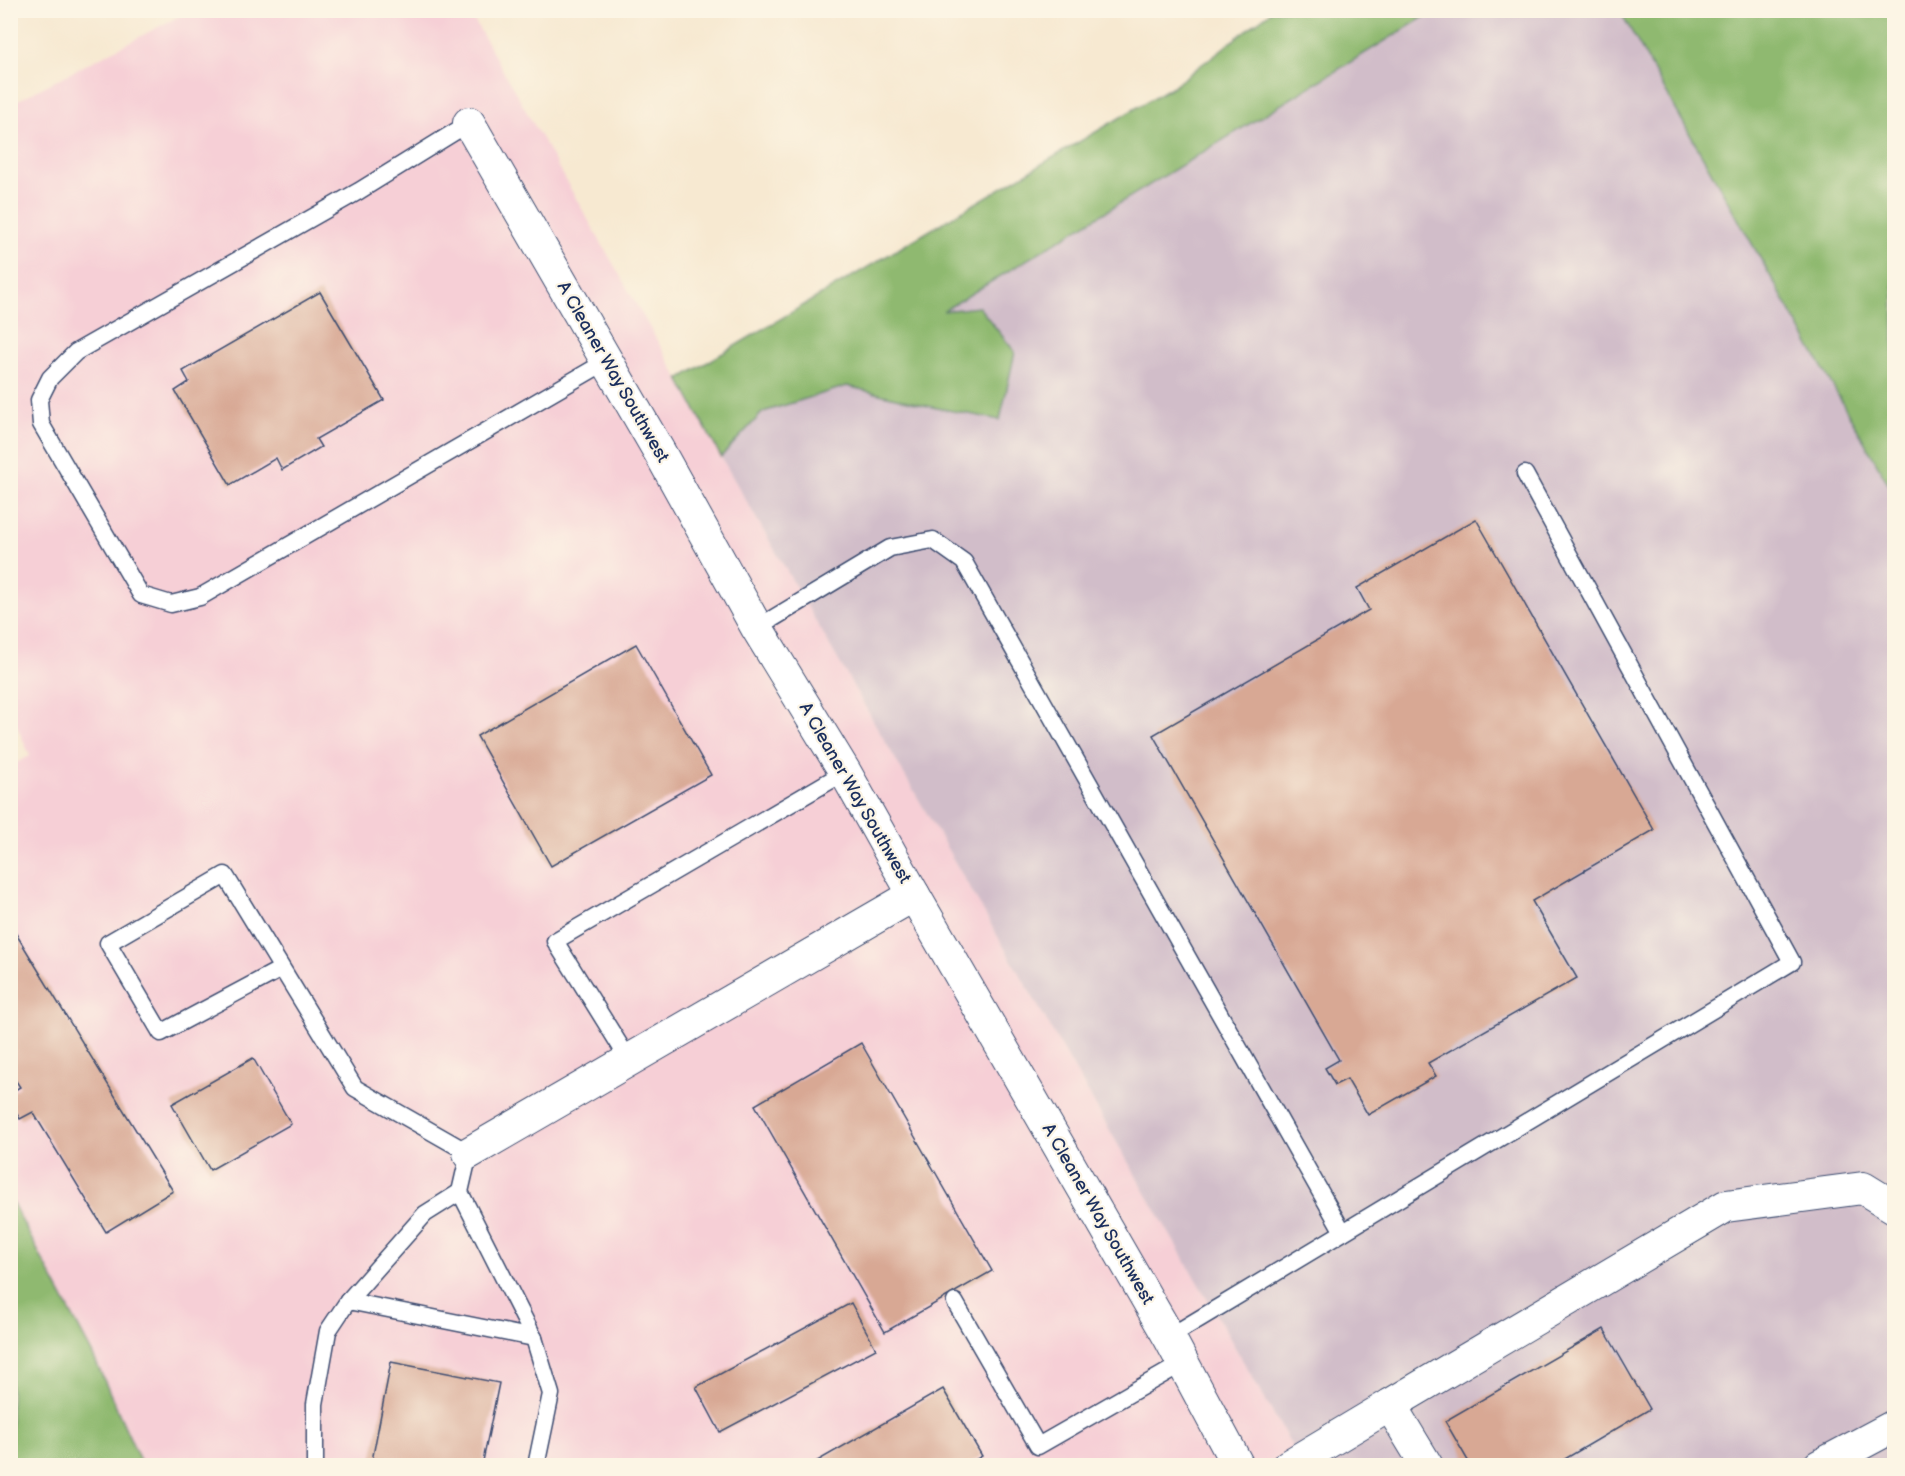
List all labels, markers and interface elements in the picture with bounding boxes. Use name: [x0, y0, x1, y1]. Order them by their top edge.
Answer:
street label: A Cleaner Way Southwest: [553, 278, 674, 467]
street label: A Cleaner Way Southwest: [795, 699, 916, 888]
street label: A Cleaner Way Southwest: [1038, 1120, 1159, 1309]

